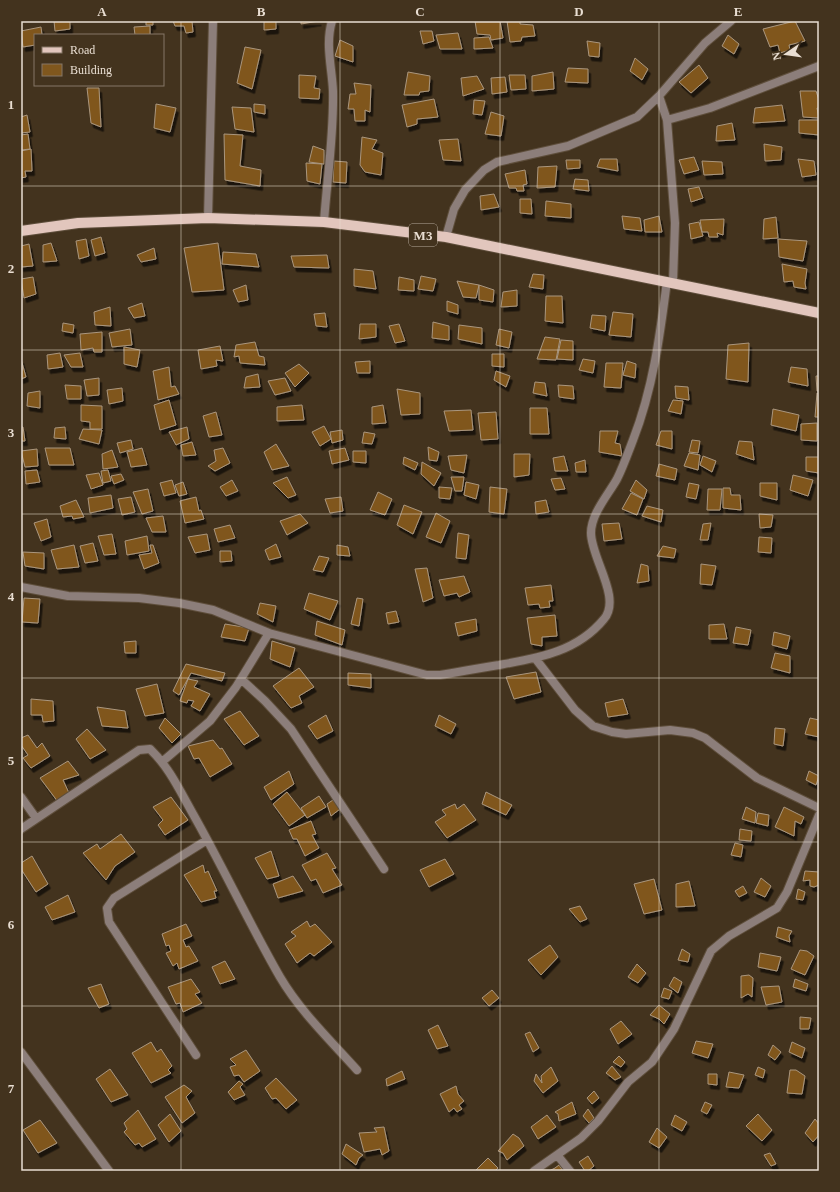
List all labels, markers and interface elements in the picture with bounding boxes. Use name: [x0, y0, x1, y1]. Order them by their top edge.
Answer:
text: A: [97, 4, 107, 19]
text: B: [257, 4, 266, 19]
text: C: [415, 4, 425, 19]
text: D: [574, 4, 584, 19]
text: E: [734, 4, 742, 19]
legend: [34, 34, 164, 86]
north arrow: [766, 34, 806, 74]
text: Road: [70, 43, 95, 57]
text: N: [770, 51, 783, 61]
text: Building: [70, 63, 112, 77]
text: 1: [8, 97, 14, 112]
road number: M3: [409, 224, 437, 246]
text: 2: [8, 261, 14, 276]
text: 3: [8, 425, 15, 440]
text: 4: [8, 589, 15, 604]
text: 5: [8, 753, 15, 768]
text: 6: [8, 917, 15, 932]
text: 7: [8, 1081, 15, 1096]

